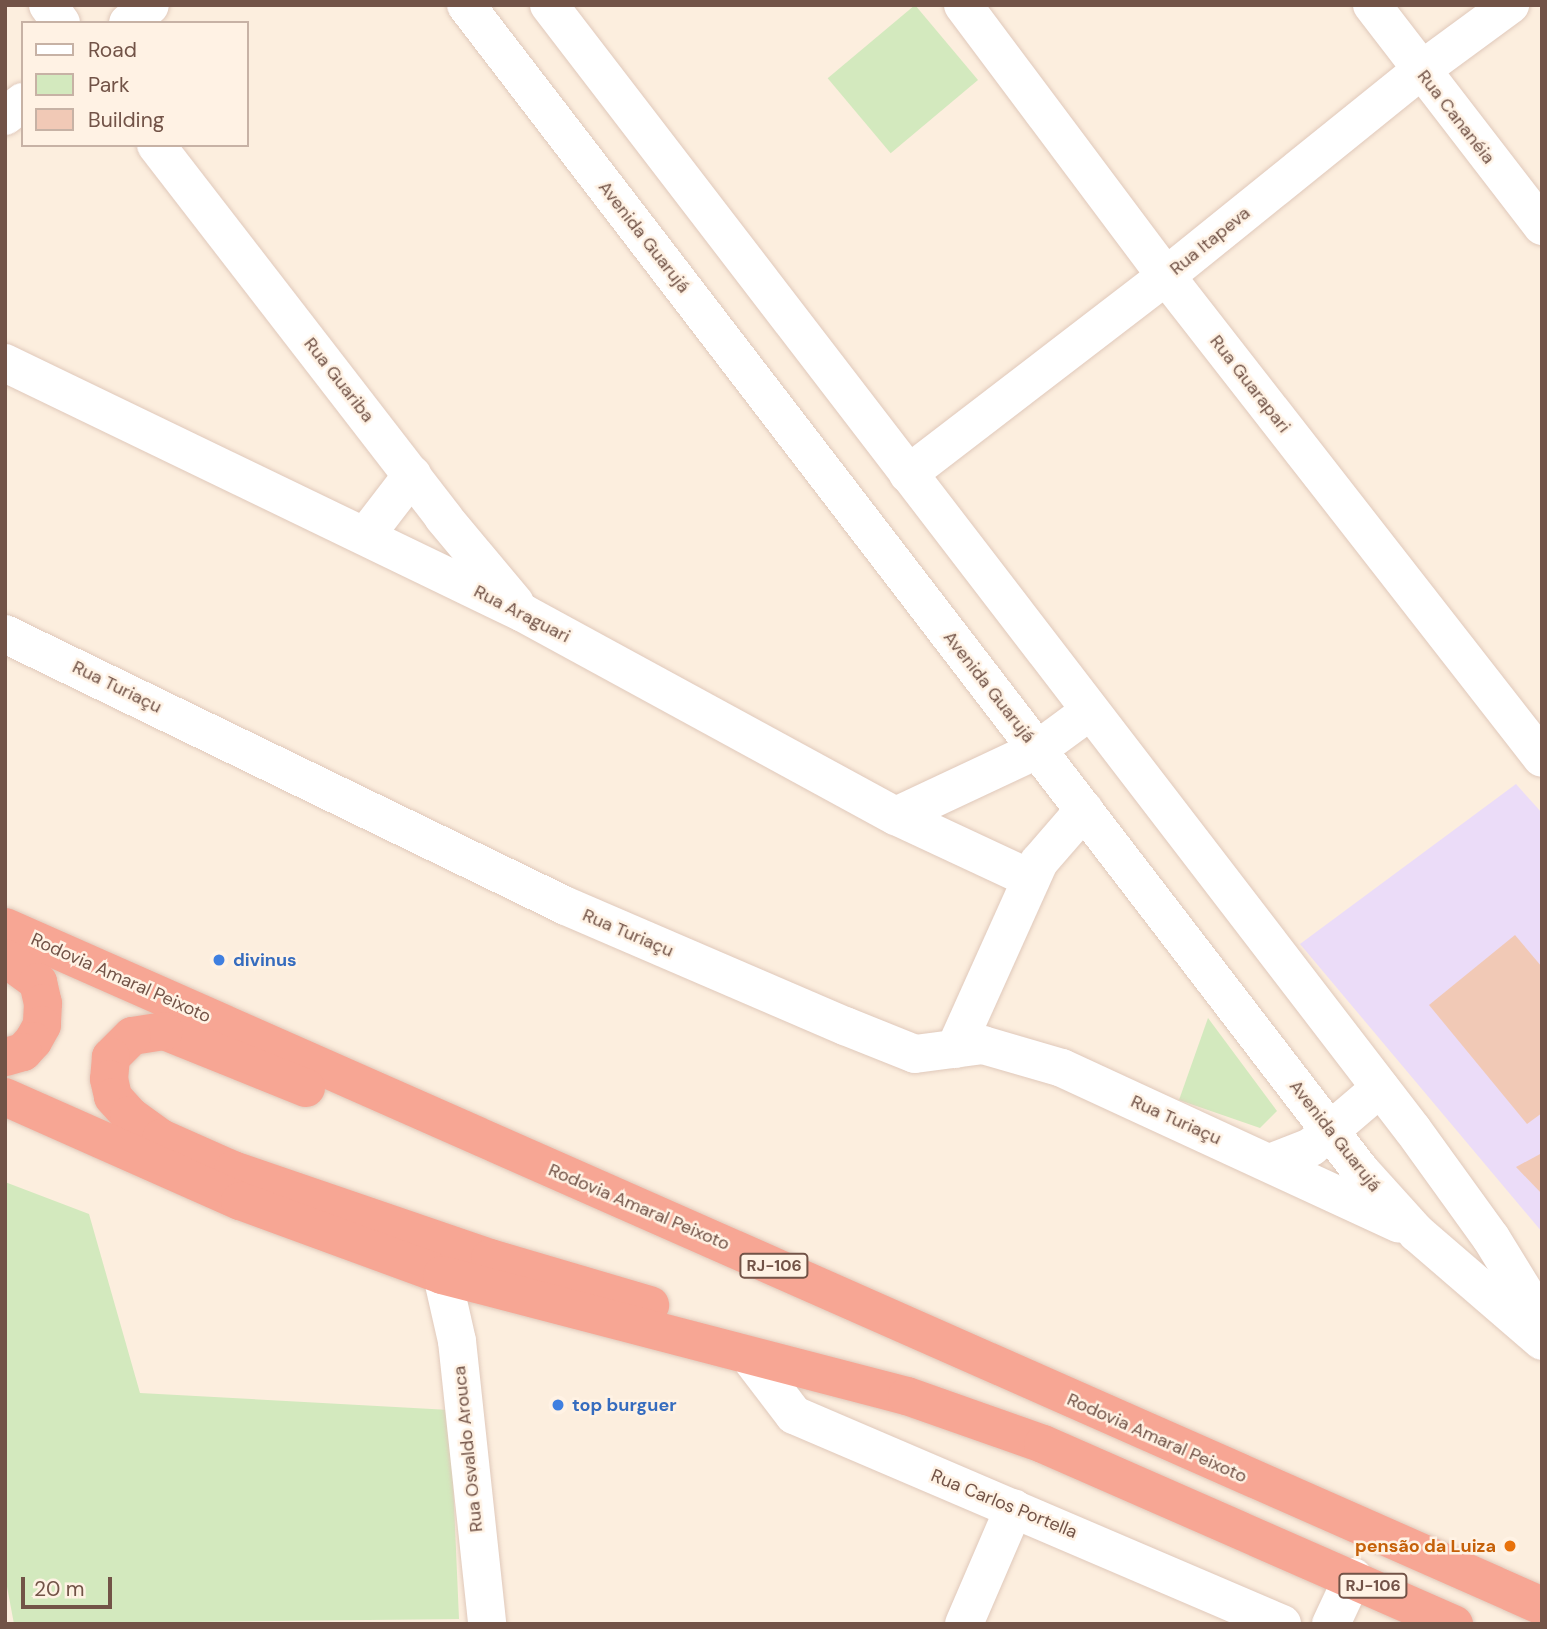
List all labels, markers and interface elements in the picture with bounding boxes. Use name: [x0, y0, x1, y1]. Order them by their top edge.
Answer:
legend: [21, 21, 248, 147]
text: Road: [88, 36, 137, 64]
street label: Rua Cananéia: [1413, 66, 1499, 168]
text: Park: [88, 71, 129, 99]
text: Building: [88, 106, 164, 134]
street label: Avenida Guarujá: [594, 177, 694, 297]
street label: Rua Itapeva: [1166, 202, 1254, 280]
street label: Rua Guarapari: [1205, 331, 1295, 437]
street label: Rua Guariba: [299, 333, 379, 427]
street label: Rua Araguari: [470, 581, 574, 647]
street label: Avenida Guarujá: [939, 627, 1039, 747]
street label: Rua Turiaçu: [69, 656, 165, 718]
street label: Rua Turiaçu: [579, 904, 677, 962]
street label: Rodovia Amaral Peixoto: [28, 929, 214, 1027]
place label: divinus: [233, 949, 297, 971]
marker: divinus: [211, 952, 227, 968]
street label: Avenida Guarujá: [1285, 1076, 1385, 1196]
street label: Rua Turiaçu: [1128, 1091, 1224, 1149]
street label: Rodovia Amaral Peixoto: [545, 1159, 733, 1255]
road number: RJ-106: [739, 1254, 809, 1278]
street label: Rua Osvaldo Arouca: [449, 1365, 487, 1533]
street label: Rodovia Amaral Peixoto: [1064, 1389, 1250, 1487]
place label: top burguer: [572, 1394, 677, 1416]
marker: top burguer: [550, 1397, 566, 1413]
street label: Rua Carlos Portella: [928, 1465, 1080, 1543]
place label: pensão da Luiza: [1355, 1535, 1496, 1557]
marker: pensão da Luiza: [1502, 1538, 1518, 1554]
scale bar: [24, 1562, 116, 1606]
road number: RJ-106: [1338, 1574, 1408, 1598]
text: 20 m: [34, 1575, 85, 1603]

